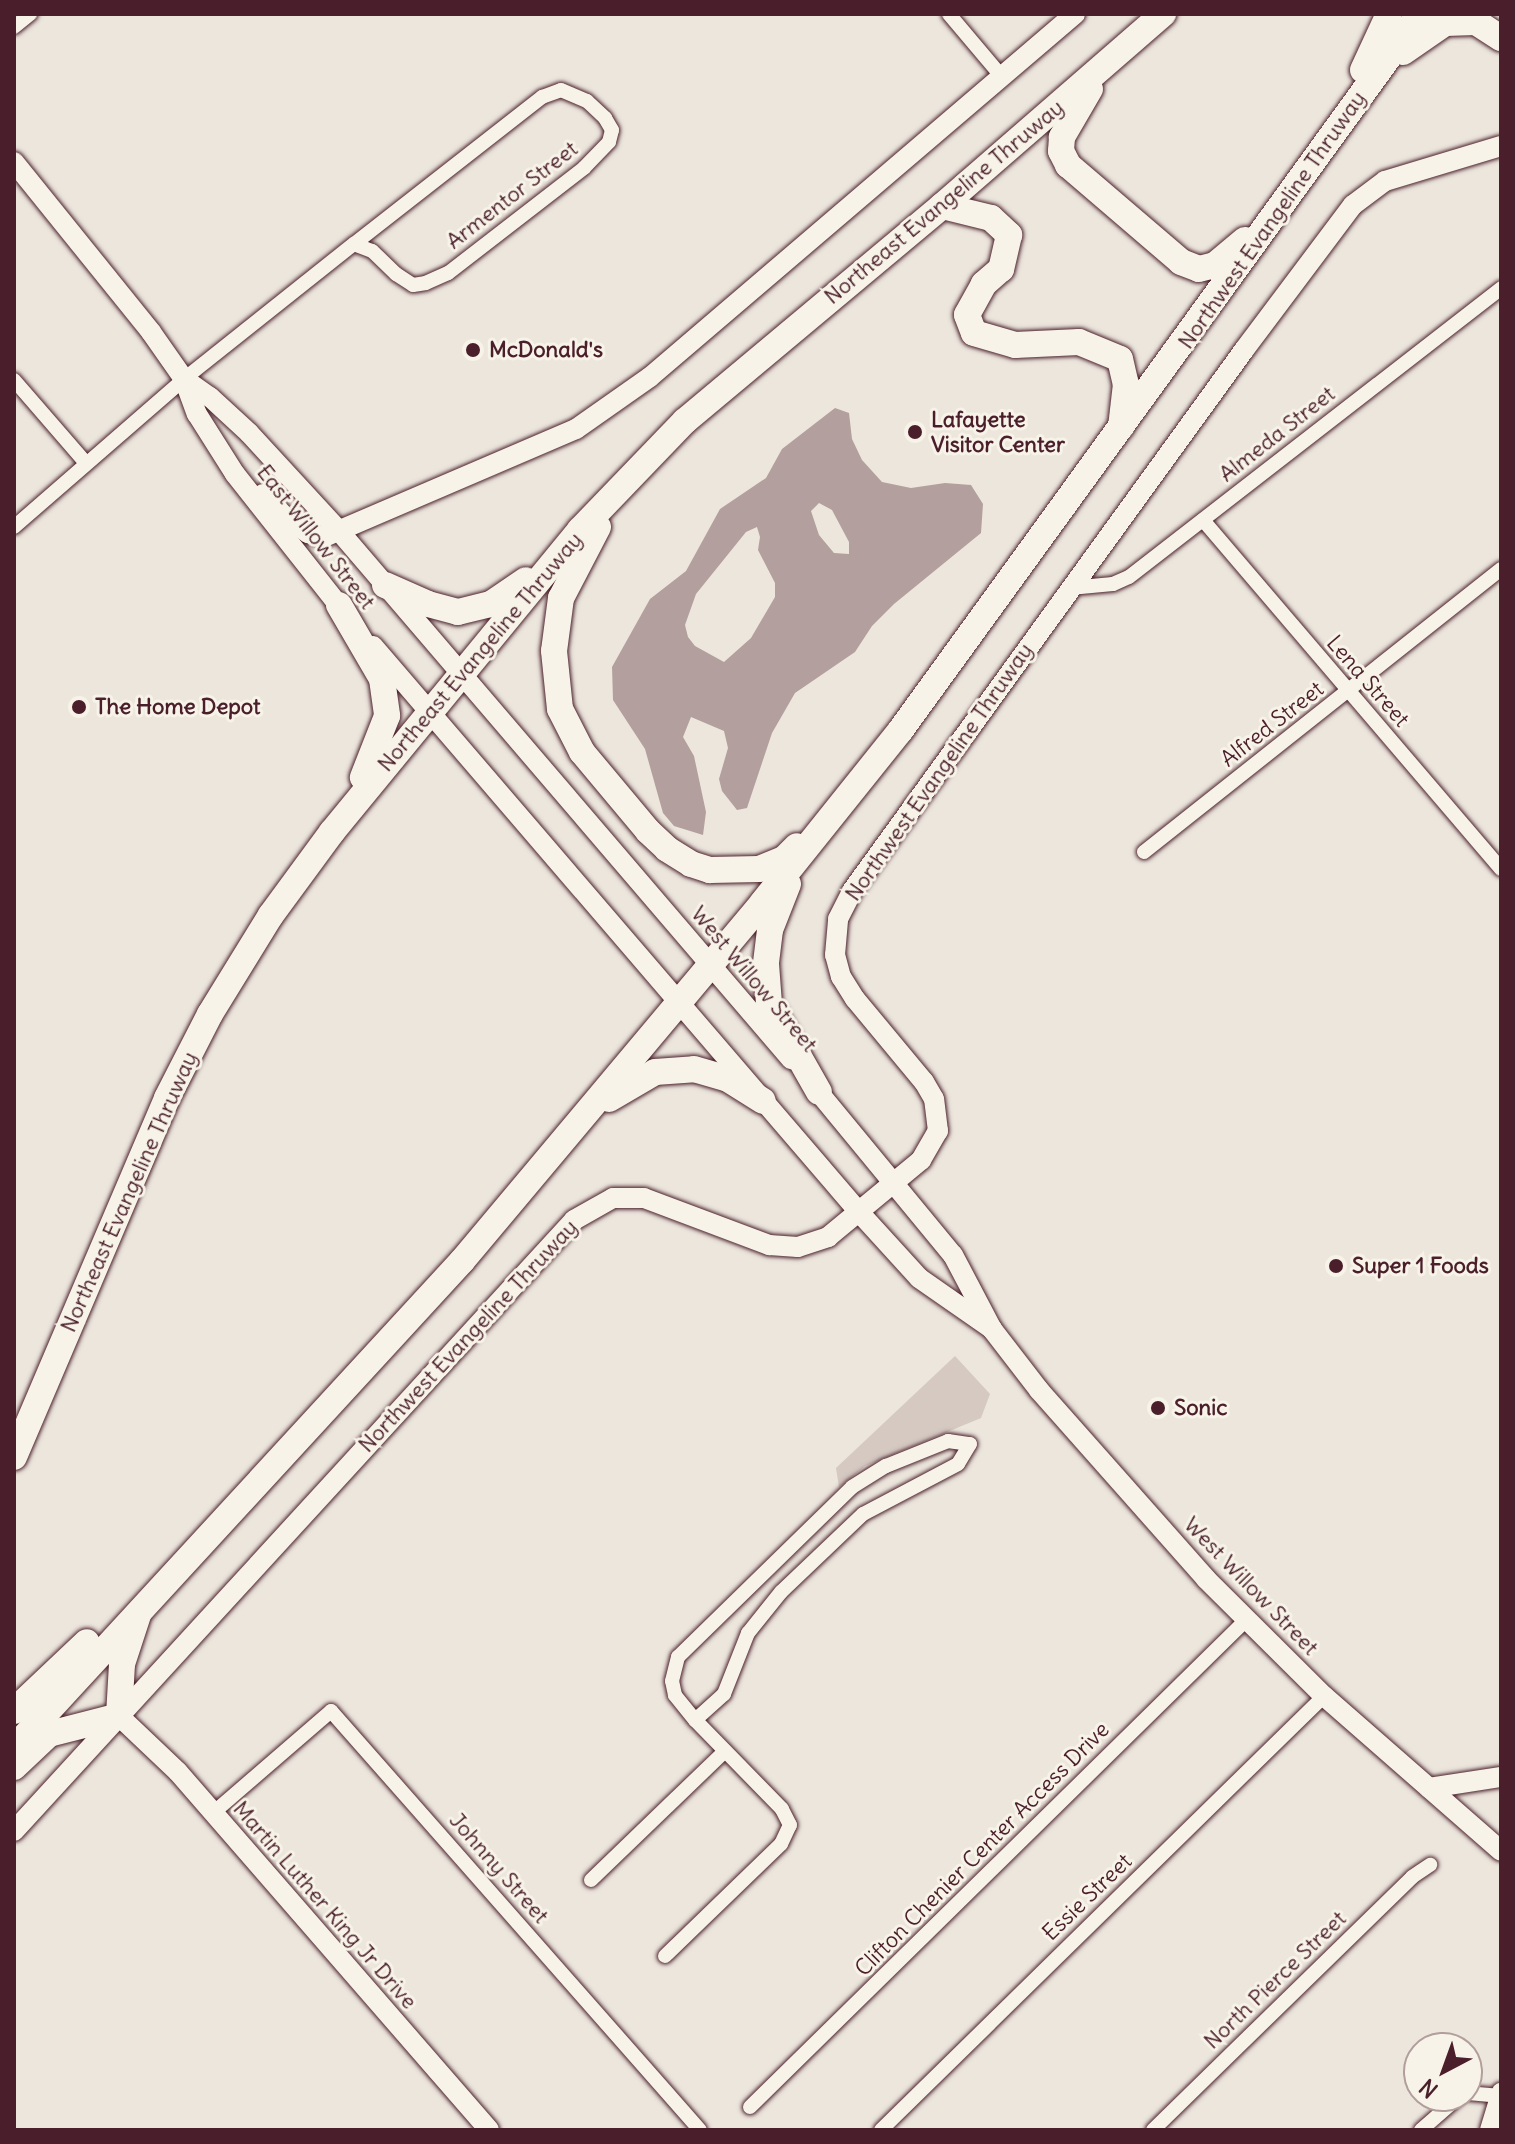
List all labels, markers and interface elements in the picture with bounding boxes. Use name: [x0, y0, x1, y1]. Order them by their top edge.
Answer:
street label: Northwest Evangeline Thruway: [1173, 86, 1371, 354]
street label: Northeast Evangeline Thruway: [819, 94, 1069, 310]
street label: Armentor Street: [441, 135, 583, 255]
place label: McDonald's: [489, 337, 603, 363]
marker: McDonald's: [464, 341, 482, 359]
street label: Almeda Street: [1214, 381, 1340, 487]
place label: Lafayette Visitor Center: [931, 406, 1065, 458]
marker: Lafayette Visitor Center: [906, 423, 924, 441]
street label: East Willow Street: [251, 459, 381, 615]
street label: Northeast Evangeline Thruway: [372, 527, 588, 777]
street label: Lena Street: [1321, 630, 1415, 732]
street label: Northwest Evangeline Thruway: [840, 638, 1038, 906]
street label: Alfred Street: [1215, 676, 1329, 772]
place label: The Home Depot: [95, 694, 260, 720]
marker: The Home Depot: [70, 698, 88, 716]
street label: West Willow Street: [685, 901, 823, 1057]
street label: Northeast Evangeline Thruway: [55, 1048, 203, 1336]
street label: Northwest Evangeline Thruway: [353, 1214, 583, 1458]
place label: Super 1 Foods: [1352, 1253, 1489, 1279]
marker: Super 1 Foods: [1327, 1257, 1345, 1275]
place label: Sonic: [1174, 1395, 1227, 1421]
marker: Sonic: [1149, 1399, 1167, 1417]
street label: West Willow Street: [1178, 1511, 1324, 1661]
street label: Clifton Chenier Center Access Drive: [849, 1716, 1115, 1982]
street label: Martin Luther King Jr Drive: [228, 1796, 422, 2014]
street label: Johnny Street: [444, 1807, 554, 1929]
street label: Essie Street: [1037, 1848, 1137, 1946]
street label: North Pierce Street: [1199, 1906, 1351, 2054]
north arrow: [1403, 2032, 1483, 2112]
text: N: [1414, 2073, 1443, 2104]

